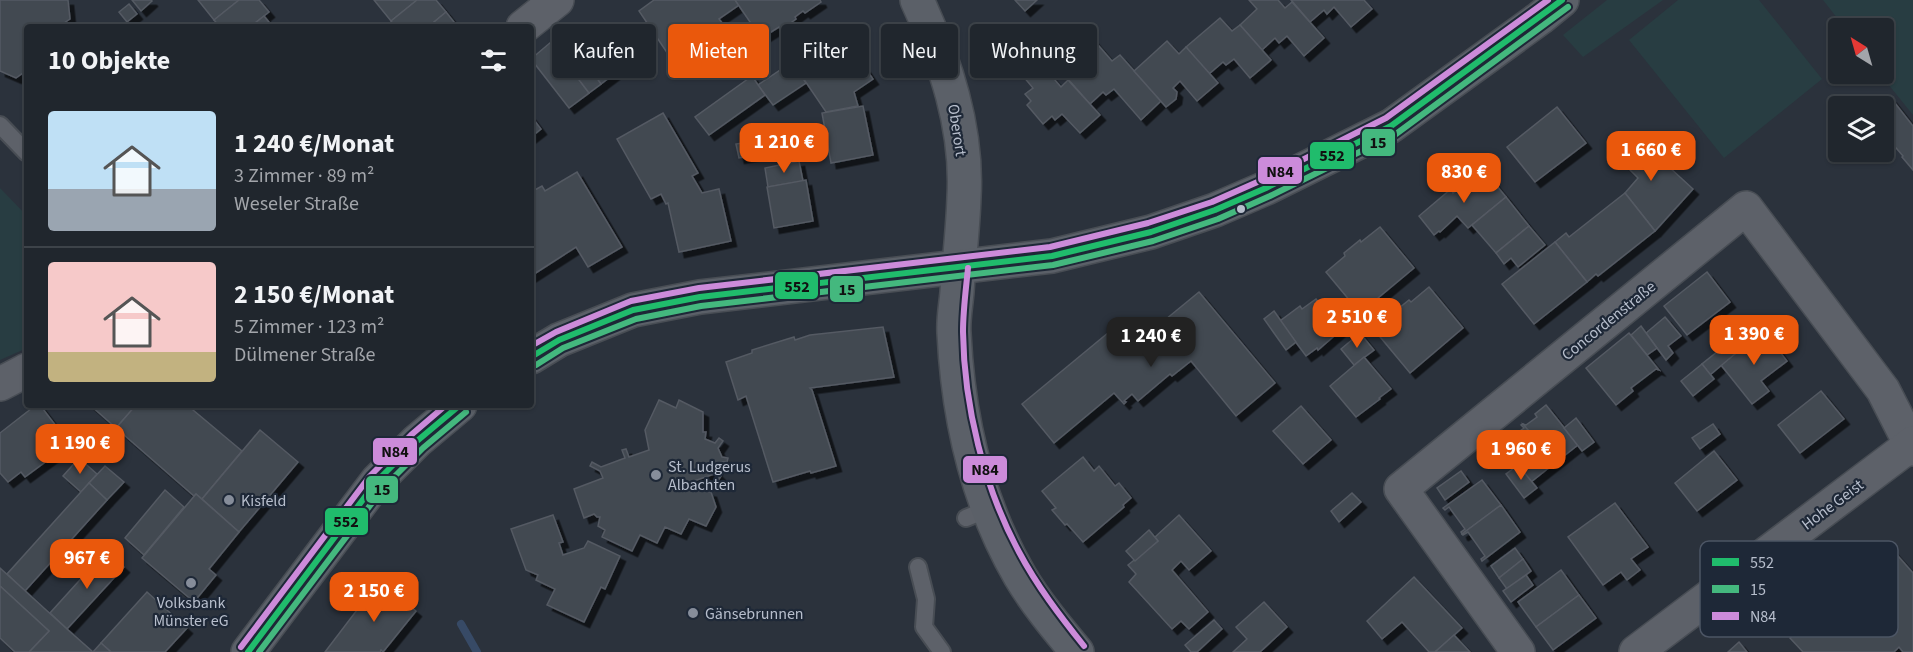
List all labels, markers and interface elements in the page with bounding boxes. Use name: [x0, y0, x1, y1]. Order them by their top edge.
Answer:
north arrow: [1828, 18, 1894, 84]
map controls: [1828, 18, 1894, 162]
chip: Kaufen: [552, 24, 656, 78]
chip: Mieten: [668, 24, 769, 78]
chip: Filter: [781, 24, 869, 78]
chip: Neu: [881, 24, 958, 78]
chip: Wohnung: [970, 24, 1097, 78]
text: 10 Objekte: [48, 42, 170, 79]
icon: filters: [477, 44, 510, 77]
button: layers: [1828, 96, 1894, 162]
street label: Oberort: [942, 103, 972, 158]
pin: 1 210 €: [729, 123, 839, 174]
text: 1 240 €/Monat: [234, 125, 394, 162]
text: 1 210 €: [754, 128, 814, 156]
line badge: 15: [1361, 128, 1396, 157]
pin: 1 660 €: [1596, 131, 1706, 182]
text: 15: [1370, 132, 1386, 154]
icon: home: [96, 135, 168, 207]
text: 1 660 €: [1621, 136, 1681, 164]
line badge: 552: [1309, 141, 1355, 170]
text: 552: [1319, 145, 1345, 167]
pin: 830 €: [1422, 153, 1506, 204]
line badge: N84: [1257, 156, 1303, 185]
text: 830 €: [1441, 158, 1487, 186]
text: N84: [1266, 161, 1294, 183]
text: 3 Zimmer · 89 m²: [234, 162, 374, 190]
text: Weseler Straße: [234, 190, 359, 218]
unlabelled marker: [1235, 203, 1247, 215]
line badge: 552: [774, 271, 819, 300]
line badge: 15: [829, 275, 864, 303]
text: 2 150 €/Monat: [234, 276, 394, 313]
text: 552: [784, 276, 810, 298]
street label: Concordenstraße: [1557, 276, 1660, 366]
text: 15: [839, 279, 855, 301]
icon: home: [96, 286, 168, 358]
pin: 2 510 €: [1302, 298, 1412, 349]
text: 2 510 €: [1327, 303, 1387, 331]
text: 5 Zimmer · 123 m²: [234, 313, 384, 341]
pin: 1 390 €: [1699, 315, 1809, 366]
pin: 1 240 €: [1096, 317, 1206, 368]
text: 1 390 €: [1724, 320, 1784, 348]
text: 1 240 €: [1121, 322, 1181, 350]
text: Dülmener Straße: [234, 341, 376, 369]
pin: 1 190 €: [25, 424, 135, 475]
text: 1 190 €: [50, 429, 110, 457]
pin: 1 960 €: [1466, 430, 1576, 481]
text: 1 960 €: [1491, 435, 1551, 463]
line badge: N84: [372, 437, 418, 466]
text: N84: [381, 441, 409, 463]
line badge: N84: [962, 455, 1008, 484]
place label: St. Ludgerus Albachten: [668, 456, 751, 496]
text: N84: [971, 459, 999, 481]
marker: St. Ludgerus Albachten: [649, 468, 663, 482]
street label: Hohe Geist: [1797, 474, 1869, 535]
line badge: 15: [365, 475, 399, 504]
text: 15: [374, 479, 390, 501]
place label: Kisfeld: [241, 490, 286, 512]
marker: Kisfeld: [222, 493, 236, 507]
line badge: 552: [324, 507, 369, 536]
text: 552: [333, 511, 359, 533]
pin: 967 €: [45, 539, 129, 590]
legend: [1700, 541, 1898, 637]
text: 967 €: [64, 544, 110, 572]
text: 552: [1750, 552, 1774, 574]
pin: 2 150 €: [319, 572, 429, 623]
marker: Volksbank Münster eG: [184, 576, 198, 590]
text: 2 150 €: [344, 577, 404, 605]
text: 15: [1750, 579, 1766, 601]
place label: Volksbank Münster eG: [153, 592, 229, 632]
place label: Gänsebrunnen: [705, 603, 804, 625]
marker: Gänsebrunnen: [686, 606, 700, 620]
text: N84: [1750, 606, 1776, 628]

